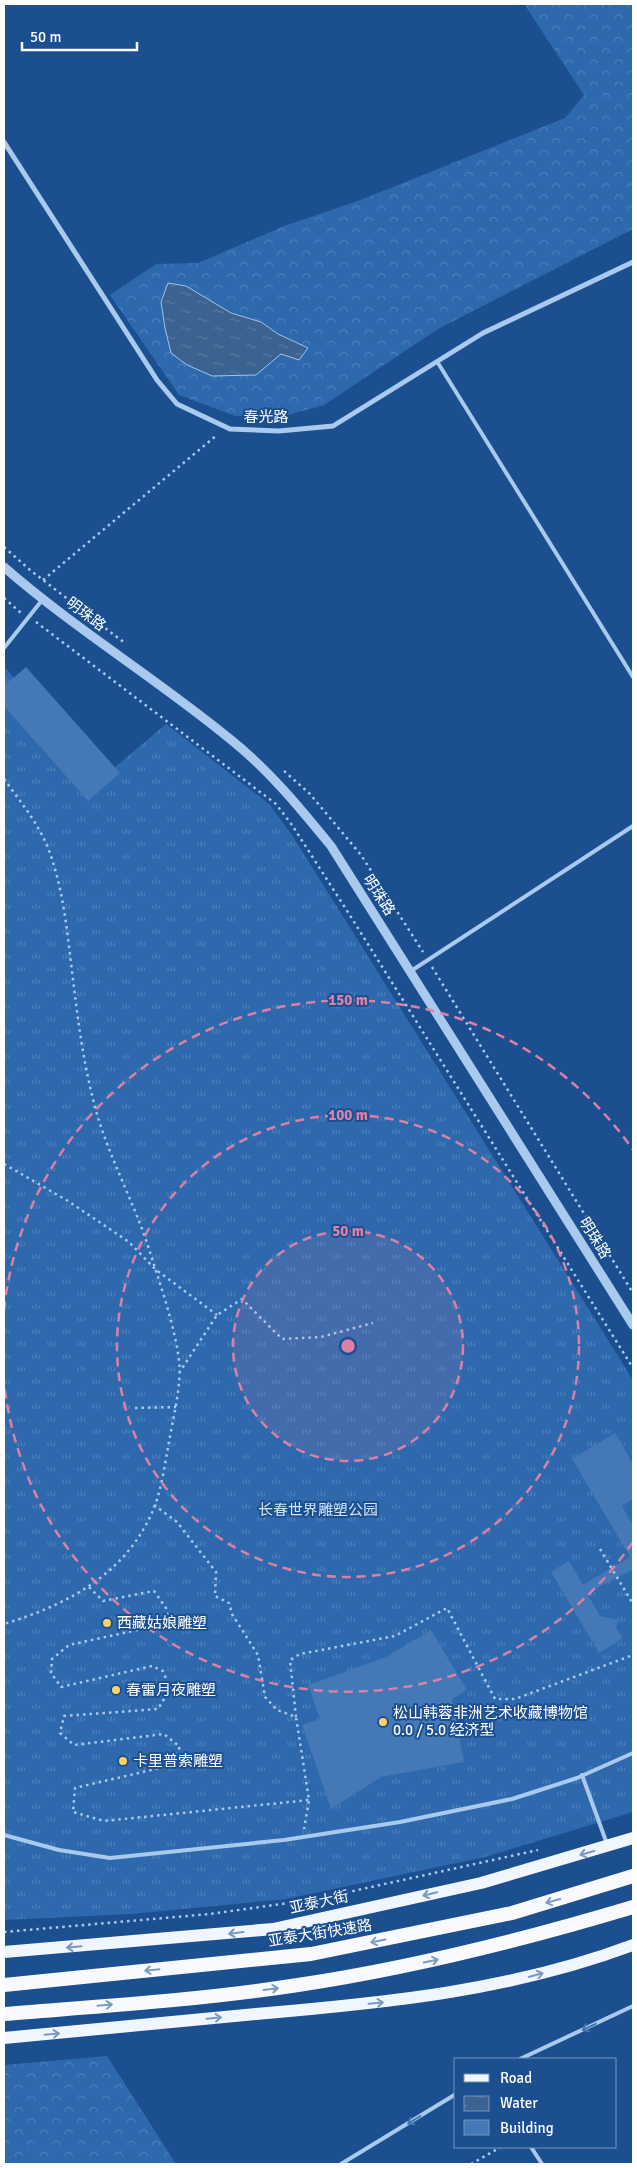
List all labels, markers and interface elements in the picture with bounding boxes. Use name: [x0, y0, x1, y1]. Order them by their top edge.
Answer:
scale bar: [22, 20, 138, 52]
text: 50 m: [30, 28, 61, 46]
street label: 春光路: [243, 408, 289, 426]
street label: 明珠路: [63, 593, 109, 635]
street label: 明珠路: [359, 871, 399, 919]
text: 150 m: [328, 991, 368, 1009]
text: 100 m: [328, 1106, 368, 1124]
street label: 明珠路: [575, 1214, 615, 1262]
text: 50 m: [332, 1222, 364, 1240]
centre of rings: [339, 1337, 357, 1355]
park label: 长春世界雕塑公园: [258, 1501, 378, 1519]
place label: 西藏姑娘雕塑: [117, 1614, 207, 1632]
marker: 西藏姑娘雕塑: [101, 1617, 113, 1629]
place label: 春雷月夜雕塑: [126, 1681, 216, 1699]
marker: 春雷月夜雕塑: [110, 1684, 122, 1696]
place label: 松山韩蓉非洲艺术收藏博物馆 0.0 / 5.0 经济型: [393, 1704, 588, 1739]
marker: 松山韩蓉非洲艺术收藏博物馆 0.0 / 5.0 经济型: [377, 1716, 389, 1728]
place label: 卡里普索雕塑: [133, 1752, 223, 1770]
marker: 卡里普索雕塑: [117, 1755, 129, 1767]
one-way arrow: [579, 1848, 595, 1858]
street label: 亚泰大街: [288, 1887, 350, 1917]
one-way arrow: [422, 1890, 438, 1899]
one-way arrow: [546, 1897, 562, 1907]
street label: 亚泰大街快速路: [267, 1916, 373, 1950]
one-way arrow: [229, 1928, 245, 1938]
one-way arrow: [370, 1937, 386, 1947]
one-way arrow: [67, 1942, 83, 1951]
one-way arrow: [423, 1956, 439, 1965]
one-way arrow: [145, 1965, 161, 1975]
one-way arrow: [527, 1970, 543, 1979]
one-way arrow: [263, 1984, 279, 1994]
one-way arrow: [368, 1999, 384, 2008]
one-way arrow: [96, 2001, 112, 2010]
one-way arrow: [206, 2013, 222, 2023]
one-way arrow: [582, 2023, 597, 2032]
one-way arrow: [44, 2029, 60, 2039]
legend: [454, 2058, 617, 2148]
text: Road: [500, 2069, 532, 2087]
text: Water: [500, 2094, 538, 2112]
one-way arrow: [408, 2115, 422, 2125]
text: Building: [500, 2119, 554, 2137]

